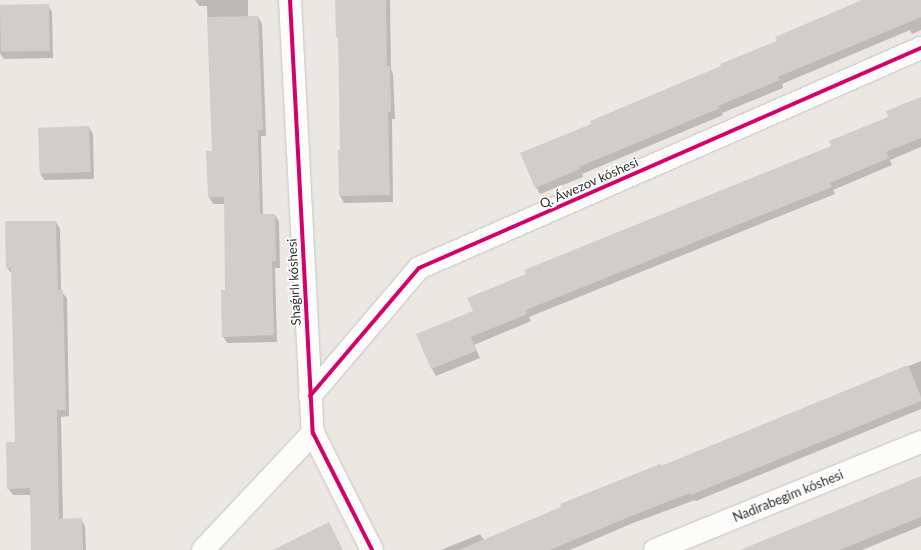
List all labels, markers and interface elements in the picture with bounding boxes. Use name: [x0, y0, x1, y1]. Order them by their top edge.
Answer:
street label: Q. Áwezov kóshesi: [537, 154, 641, 212]
street label: Shaǵırlı kóshesi: [284, 238, 304, 326]
street label: Nadirabegim kóshesi: [730, 467, 846, 525]

